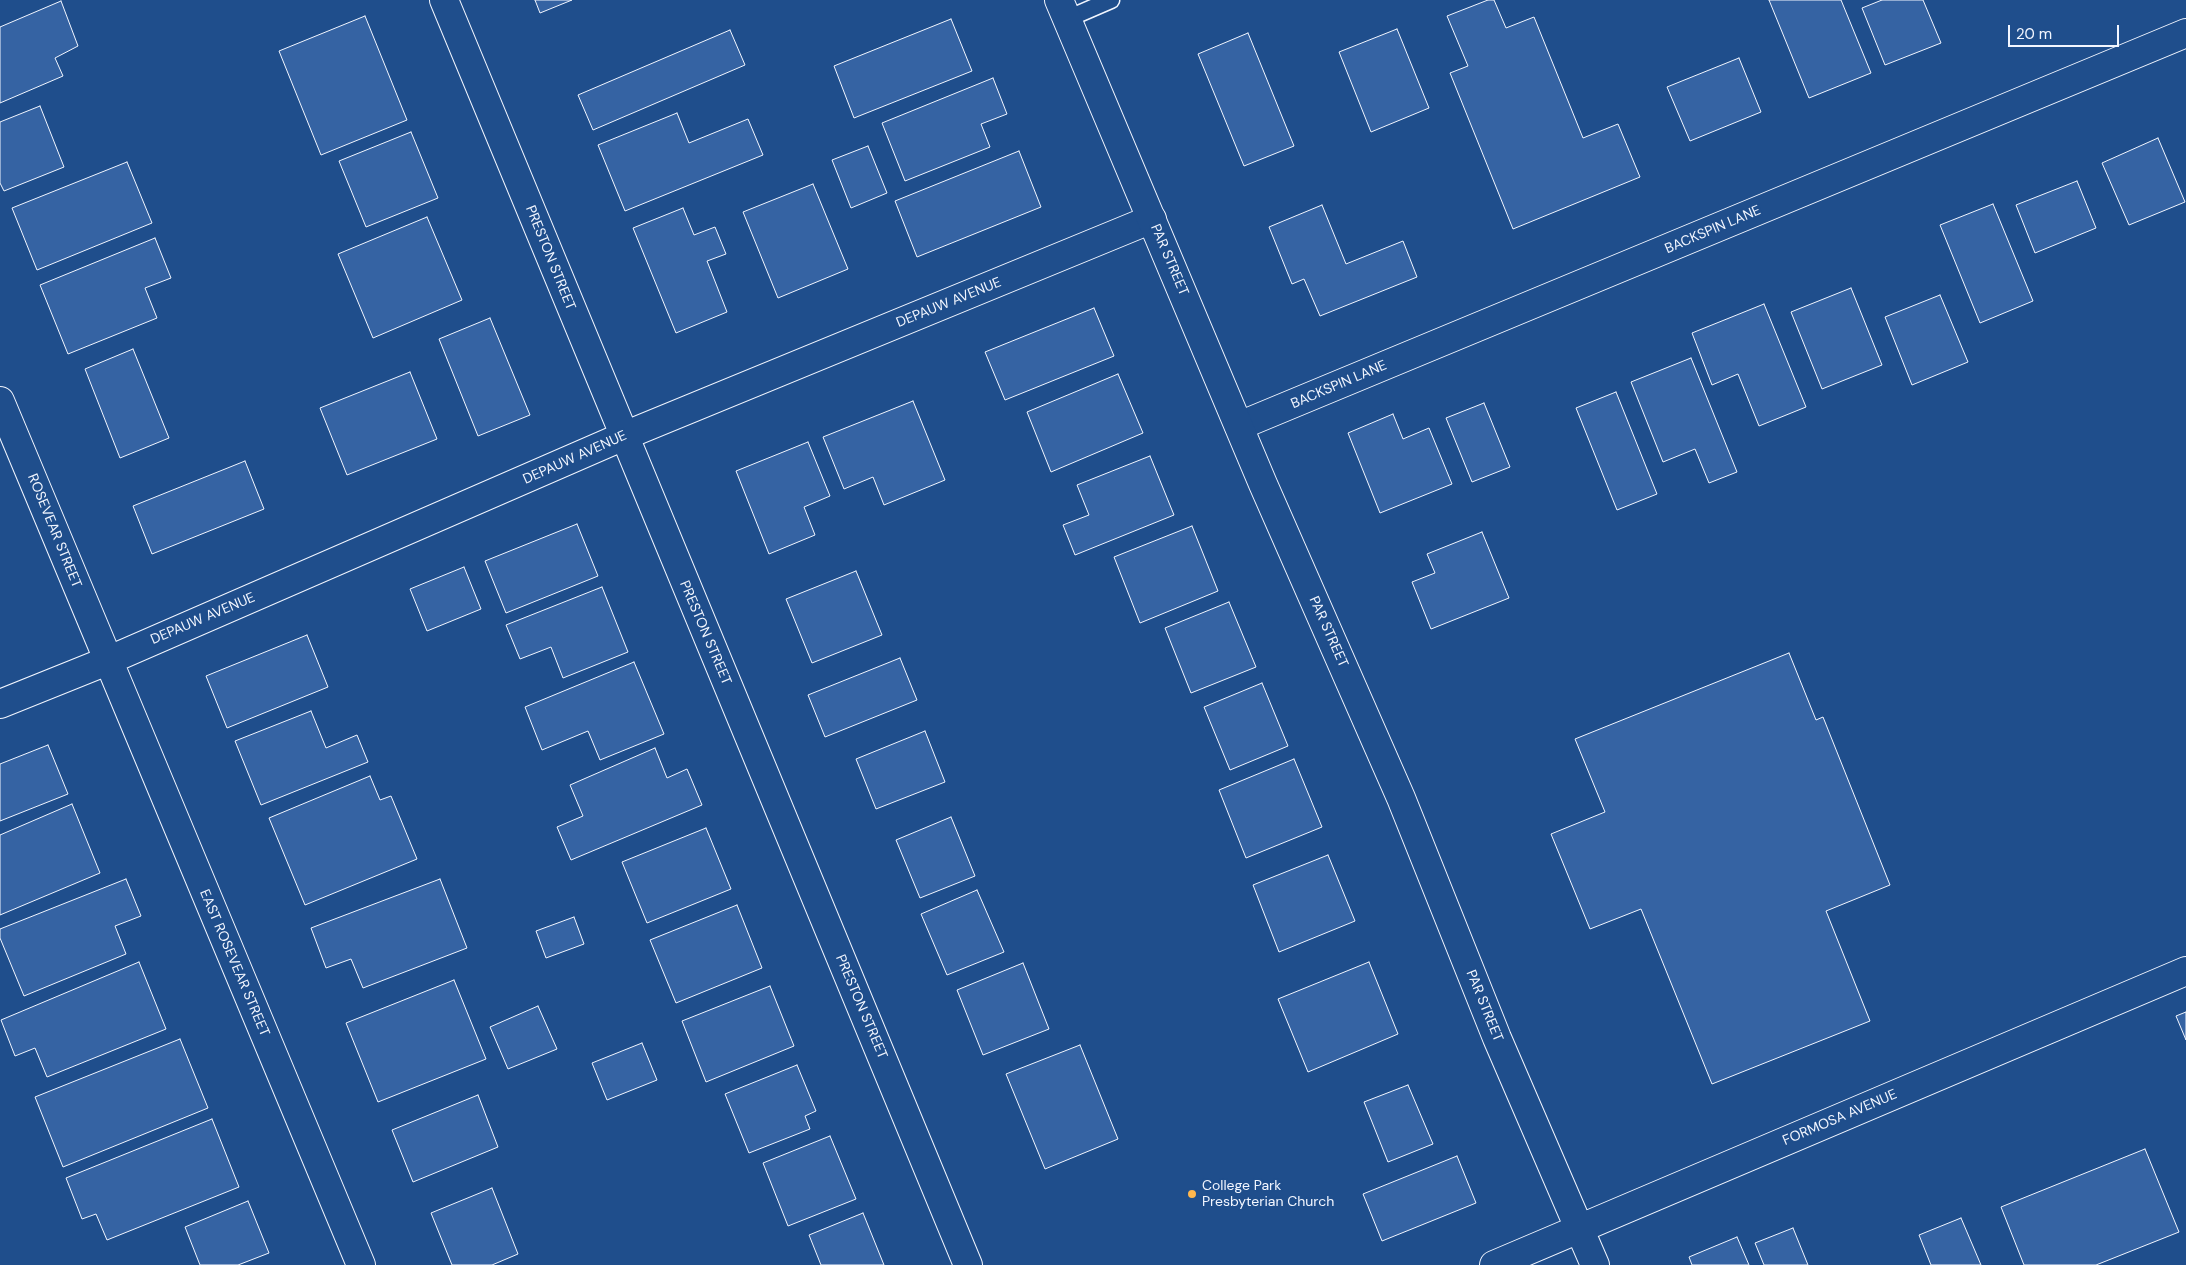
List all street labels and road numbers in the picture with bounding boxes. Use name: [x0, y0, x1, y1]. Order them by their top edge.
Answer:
street label: BACKSPIN LANE: [1663, 202, 1763, 258]
street label: PRESTON STREET: [521, 203, 579, 313]
street label: PAR STREET: [1146, 222, 1192, 298]
street label: DEPAUW AVENUE: [894, 274, 1004, 332]
street label: BACKSPIN LANE: [1289, 357, 1389, 413]
street label: DEPAUW AVENUE: [521, 428, 629, 488]
street label: ROSEVEAR STREET: [23, 472, 85, 590]
street label: PRESTON STREET: [675, 578, 735, 688]
street label: DEPAUW AVENUE: [148, 589, 258, 649]
street label: PAR STREET: [1305, 594, 1351, 670]
street label: EAST ROSEVEAR STREET: [195, 887, 273, 1039]
street label: PRESTON STREET: [831, 952, 891, 1062]
street label: PAR STREET: [1462, 968, 1506, 1044]
street label: FORMOSA AVENUE: [1780, 1086, 1900, 1150]

